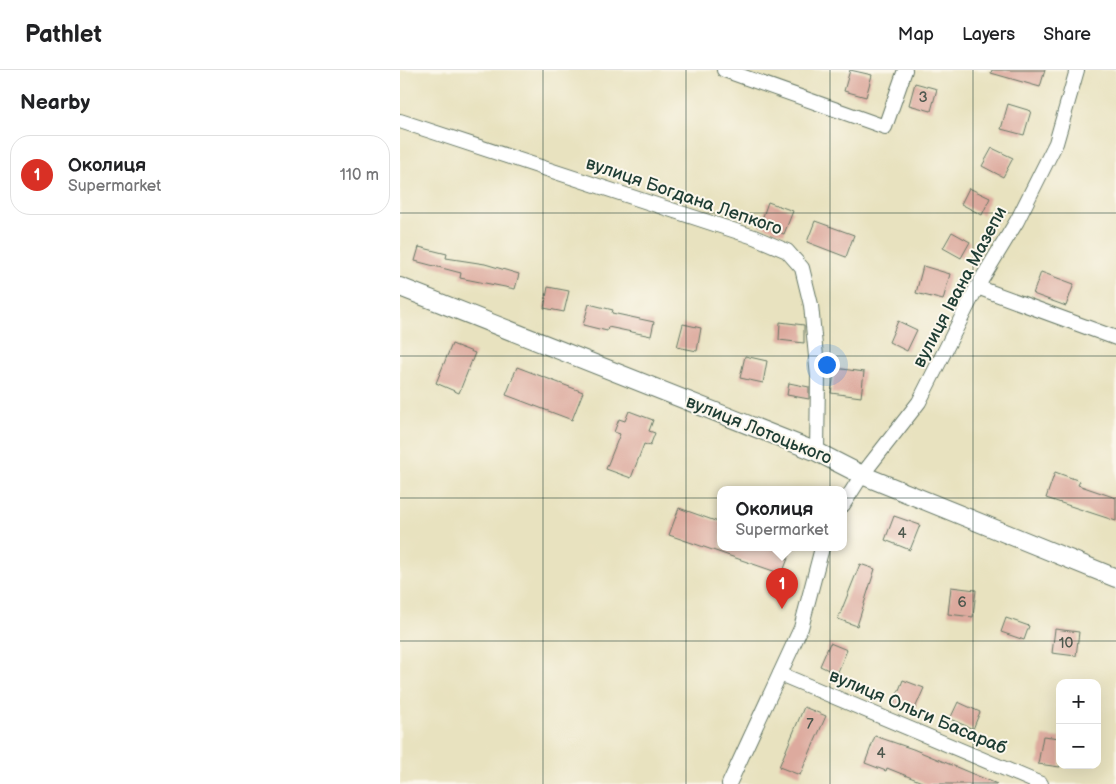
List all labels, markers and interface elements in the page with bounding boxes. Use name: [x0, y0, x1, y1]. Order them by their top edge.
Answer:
text: Pathlet: [25, 20, 102, 49]
text: Map: [898, 24, 934, 45]
text: Layers: [962, 24, 1015, 45]
text: Share: [1043, 24, 1091, 45]
house number: 3: [918, 88, 928, 107]
text: Nearby: [20, 90, 90, 115]
street label: вулиця Богдана Лепкого: [583, 153, 785, 239]
text: Околиця: [68, 154, 146, 177]
text: 1: [34, 166, 40, 185]
text: 110 m: [340, 166, 379, 185]
text: Supermarket: [68, 177, 161, 196]
street label: вулиця Івана Мазепи: [909, 203, 1011, 371]
your location: [814, 352, 840, 378]
street label: вулиця Лотоцького: [683, 391, 835, 469]
popup: [717, 486, 847, 551]
text: Околиця: [735, 498, 814, 521]
text: Supermarket: [735, 521, 829, 540]
house number: 4: [897, 524, 907, 543]
pin: 1: [766, 568, 798, 609]
house number: 6: [957, 593, 967, 612]
house number: 10: [1059, 634, 1073, 653]
street label: вулиця Ольги Басараб: [826, 665, 1010, 759]
map controls: [1056, 679, 1101, 769]
button: +: [1056, 679, 1101, 724]
house number: 7: [806, 715, 814, 734]
button: −: [1056, 724, 1101, 769]
house number: 4: [876, 744, 886, 763]

